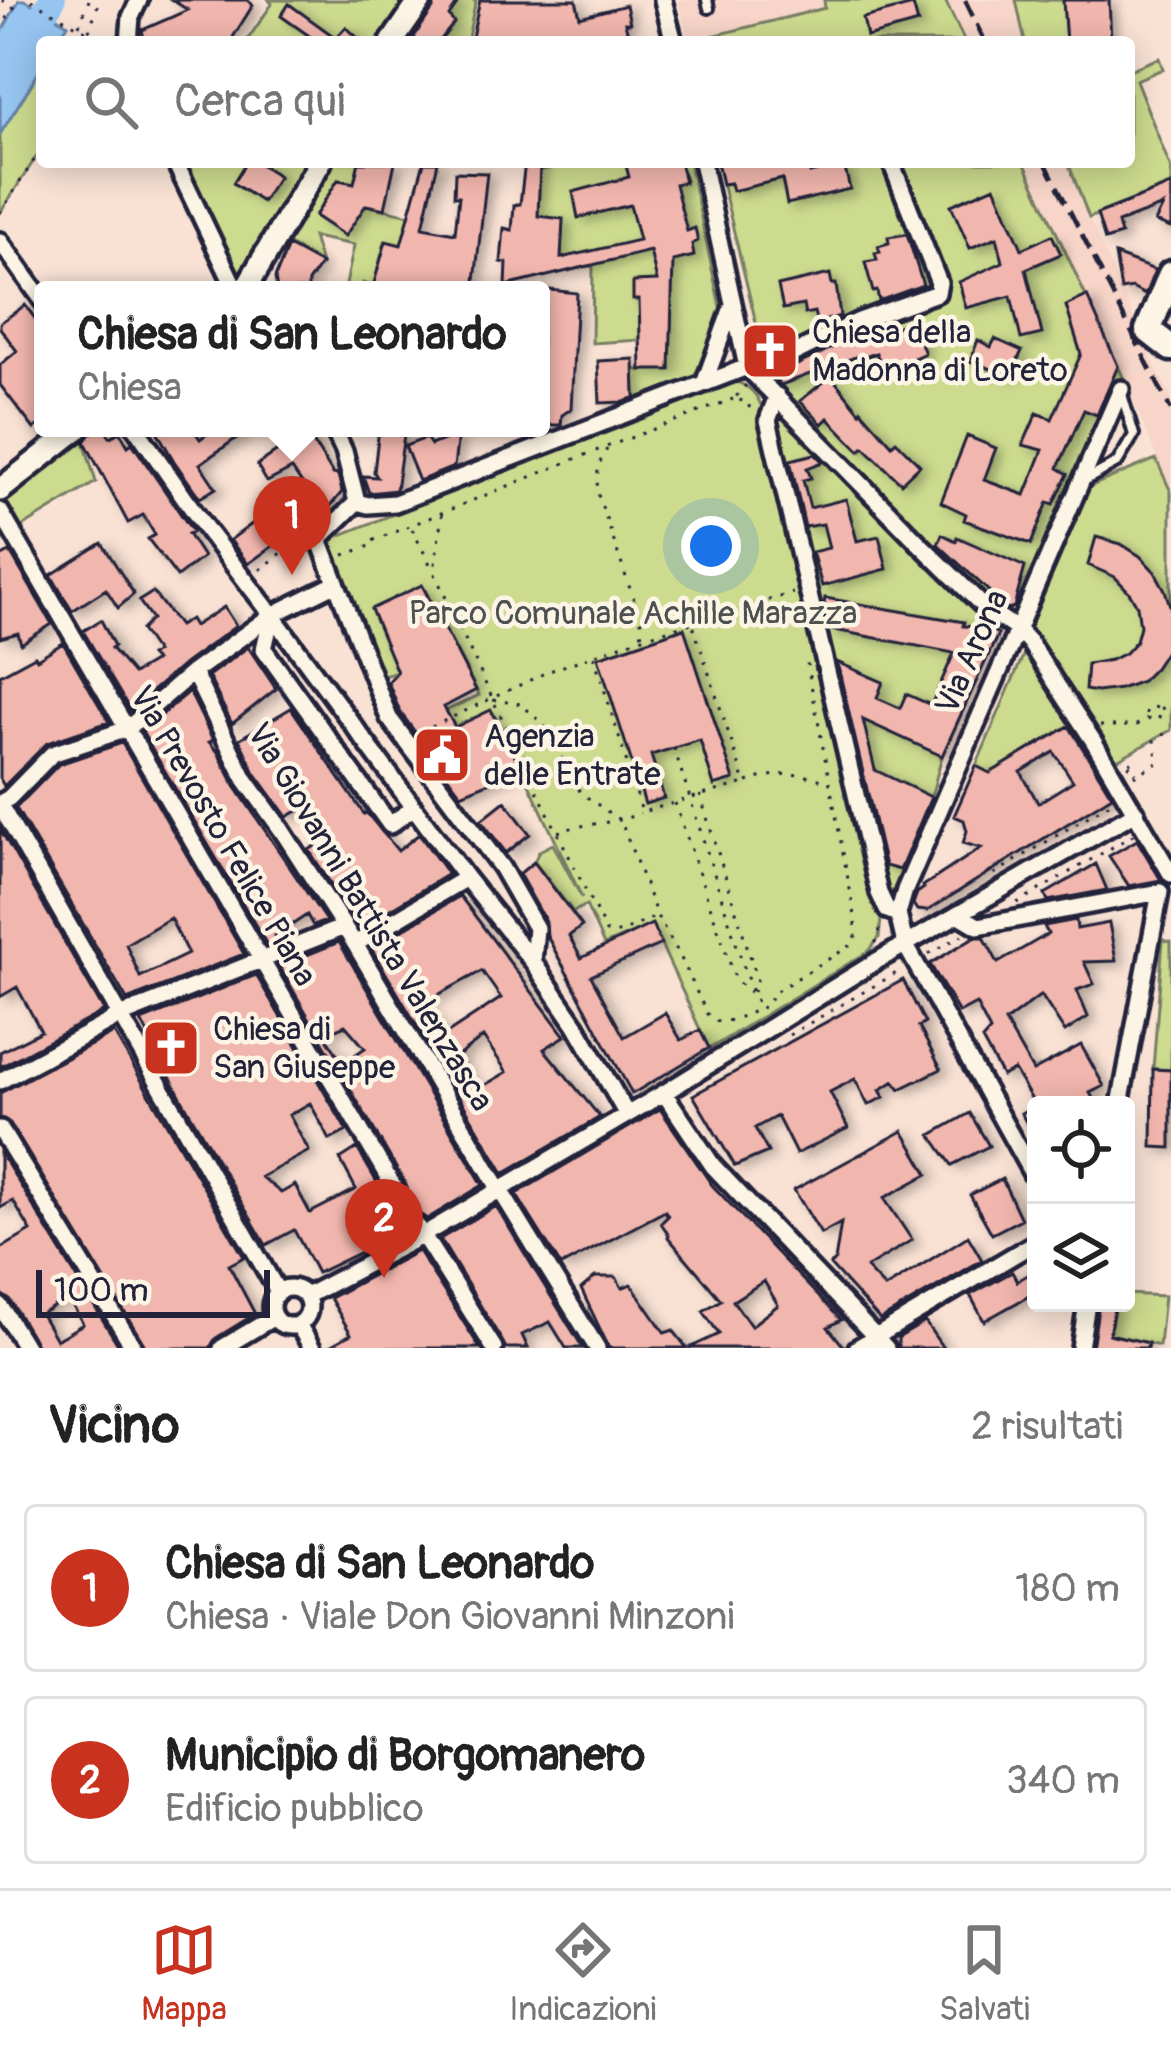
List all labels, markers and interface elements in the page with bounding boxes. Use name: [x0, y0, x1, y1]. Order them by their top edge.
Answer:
search box: [36, 36, 1135, 168]
icon: search: [78, 69, 144, 135]
text: Cerca qui: [174, 74, 345, 130]
popup: [34, 281, 550, 437]
text: Chiesa di San Leonardo: [77, 307, 507, 363]
place label: Chiesa della Madonna di Loreto: [812, 312, 1068, 391]
church icon: Chiesa della Madonna di Loreto: [739, 320, 801, 382]
text: Chiesa: [77, 363, 182, 412]
pin: 1: [253, 476, 331, 575]
your location: [681, 516, 741, 576]
street label: Via Arona: [926, 583, 1018, 721]
park label: Parco Comunale Achille Marazza: [409, 593, 857, 634]
street label: Via Prevosto Felice Piana: [120, 678, 326, 994]
street label: Via Giovanni Battista Valenzasca: [238, 715, 502, 1119]
place label: Agenzia delle Entrate: [484, 716, 660, 795]
public building icon: Agenzia delle Entrate: [411, 724, 473, 786]
place label: Chiesa di San Giuseppe: [213, 1009, 395, 1088]
church icon: Chiesa di San Giuseppe: [140, 1017, 202, 1079]
map controls: [1027, 1096, 1135, 1312]
button: locate: [1027, 1096, 1135, 1204]
pin: 2: [345, 1179, 423, 1278]
button: layers: [1027, 1204, 1135, 1312]
scale bar: [36, 1264, 270, 1317]
text: 100 m: [54, 1270, 148, 1311]
text: Vicino: [48, 1394, 179, 1458]
text: 2 risultati: [971, 1402, 1123, 1451]
text: Chiesa di San Leonardo: [165, 1536, 594, 1592]
text: 1: [82, 1564, 98, 1613]
text: 180 m: [1015, 1564, 1120, 1613]
text: Chiesa · Viale Don Giovanni Minzoni: [165, 1592, 734, 1641]
text: Municipio di Borgomanero: [165, 1728, 645, 1784]
text: 2: [79, 1756, 101, 1805]
text: 340 m: [1006, 1756, 1120, 1805]
text: Edificio pubblico: [165, 1784, 424, 1833]
tab: Mappa: [141, 1917, 227, 2030]
tab: Indicazioni: [509, 1917, 656, 2030]
tab: Salvati: [939, 1917, 1030, 2030]

